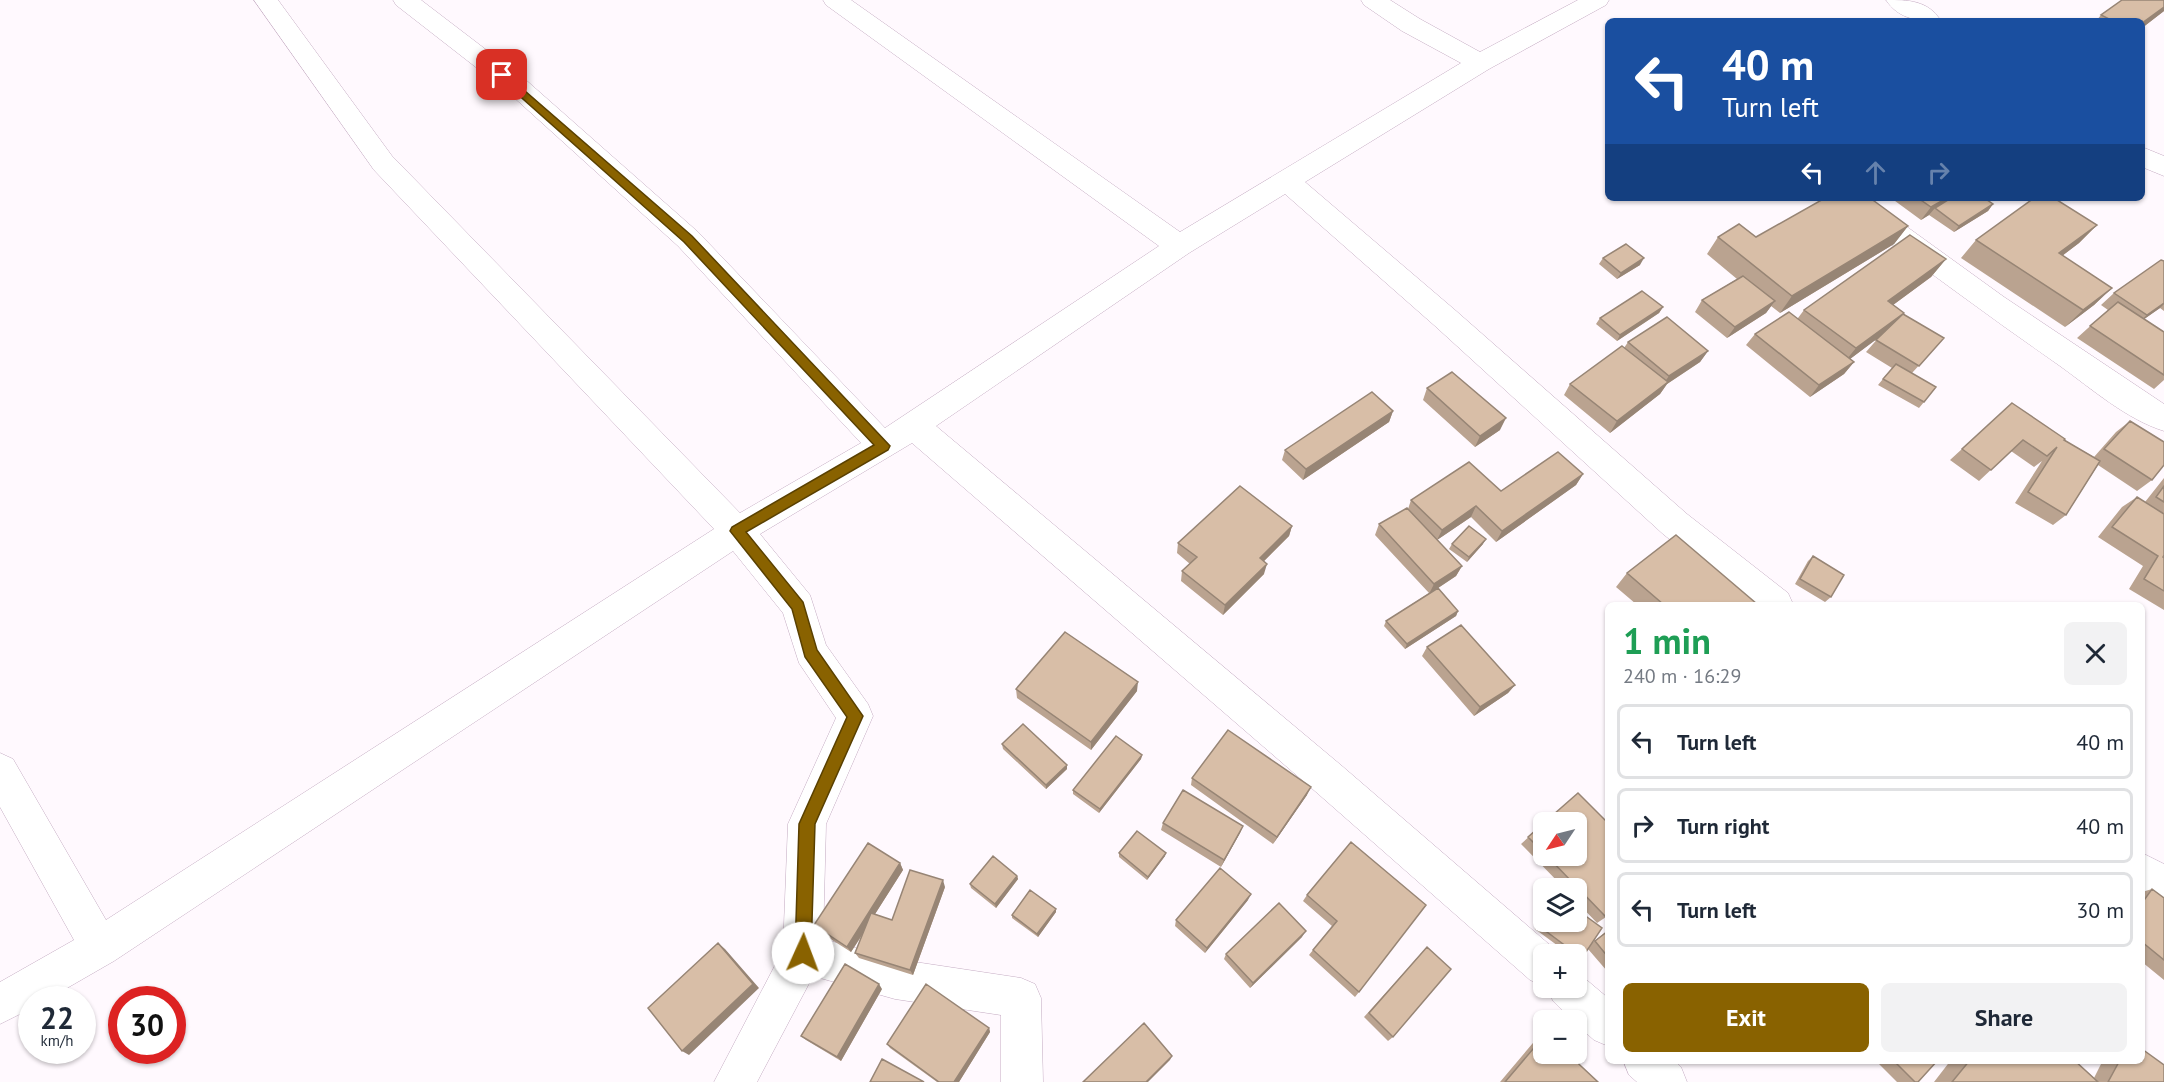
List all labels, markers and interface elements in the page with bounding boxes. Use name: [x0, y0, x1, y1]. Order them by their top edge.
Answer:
text: 40 m: [1722, 37, 1814, 92]
icon: left: [1623, 42, 1701, 120]
pin: [476, 49, 527, 100]
icon: arrive: [485, 58, 518, 91]
text: Turn left: [1722, 90, 1819, 124]
icon: left: [1796, 156, 1829, 189]
icon: ahead: [1859, 156, 1892, 189]
icon: right: [1922, 156, 1955, 189]
text: 1 min: [1623, 617, 1711, 664]
button: close: [2064, 622, 2127, 685]
text: 240 m · 16:29: [1623, 663, 1741, 689]
icon: left: [1626, 725, 1659, 758]
text: Turn left: [1677, 728, 1757, 756]
text: 40 m: [2076, 728, 2124, 756]
icon: right: [1626, 809, 1659, 842]
north arrow: [1533, 812, 1587, 866]
map controls: [1533, 812, 1587, 1064]
text: Turn right: [1677, 812, 1769, 840]
text: 40 m: [2076, 812, 2124, 840]
button: layers: [1533, 878, 1587, 932]
icon: left: [1626, 893, 1659, 926]
text: Turn left: [1677, 896, 1757, 924]
text: 30 m: [2076, 896, 2124, 924]
position arrow: [771, 921, 835, 985]
button: +: [1533, 944, 1587, 998]
button: Exit: [1623, 983, 1869, 1052]
button: Share: [1881, 983, 2127, 1052]
speed limit sign: 30: [108, 986, 186, 1064]
text: 22: [40, 998, 74, 1037]
button: −: [1533, 1010, 1587, 1064]
text: km/h: [41, 1031, 73, 1050]

